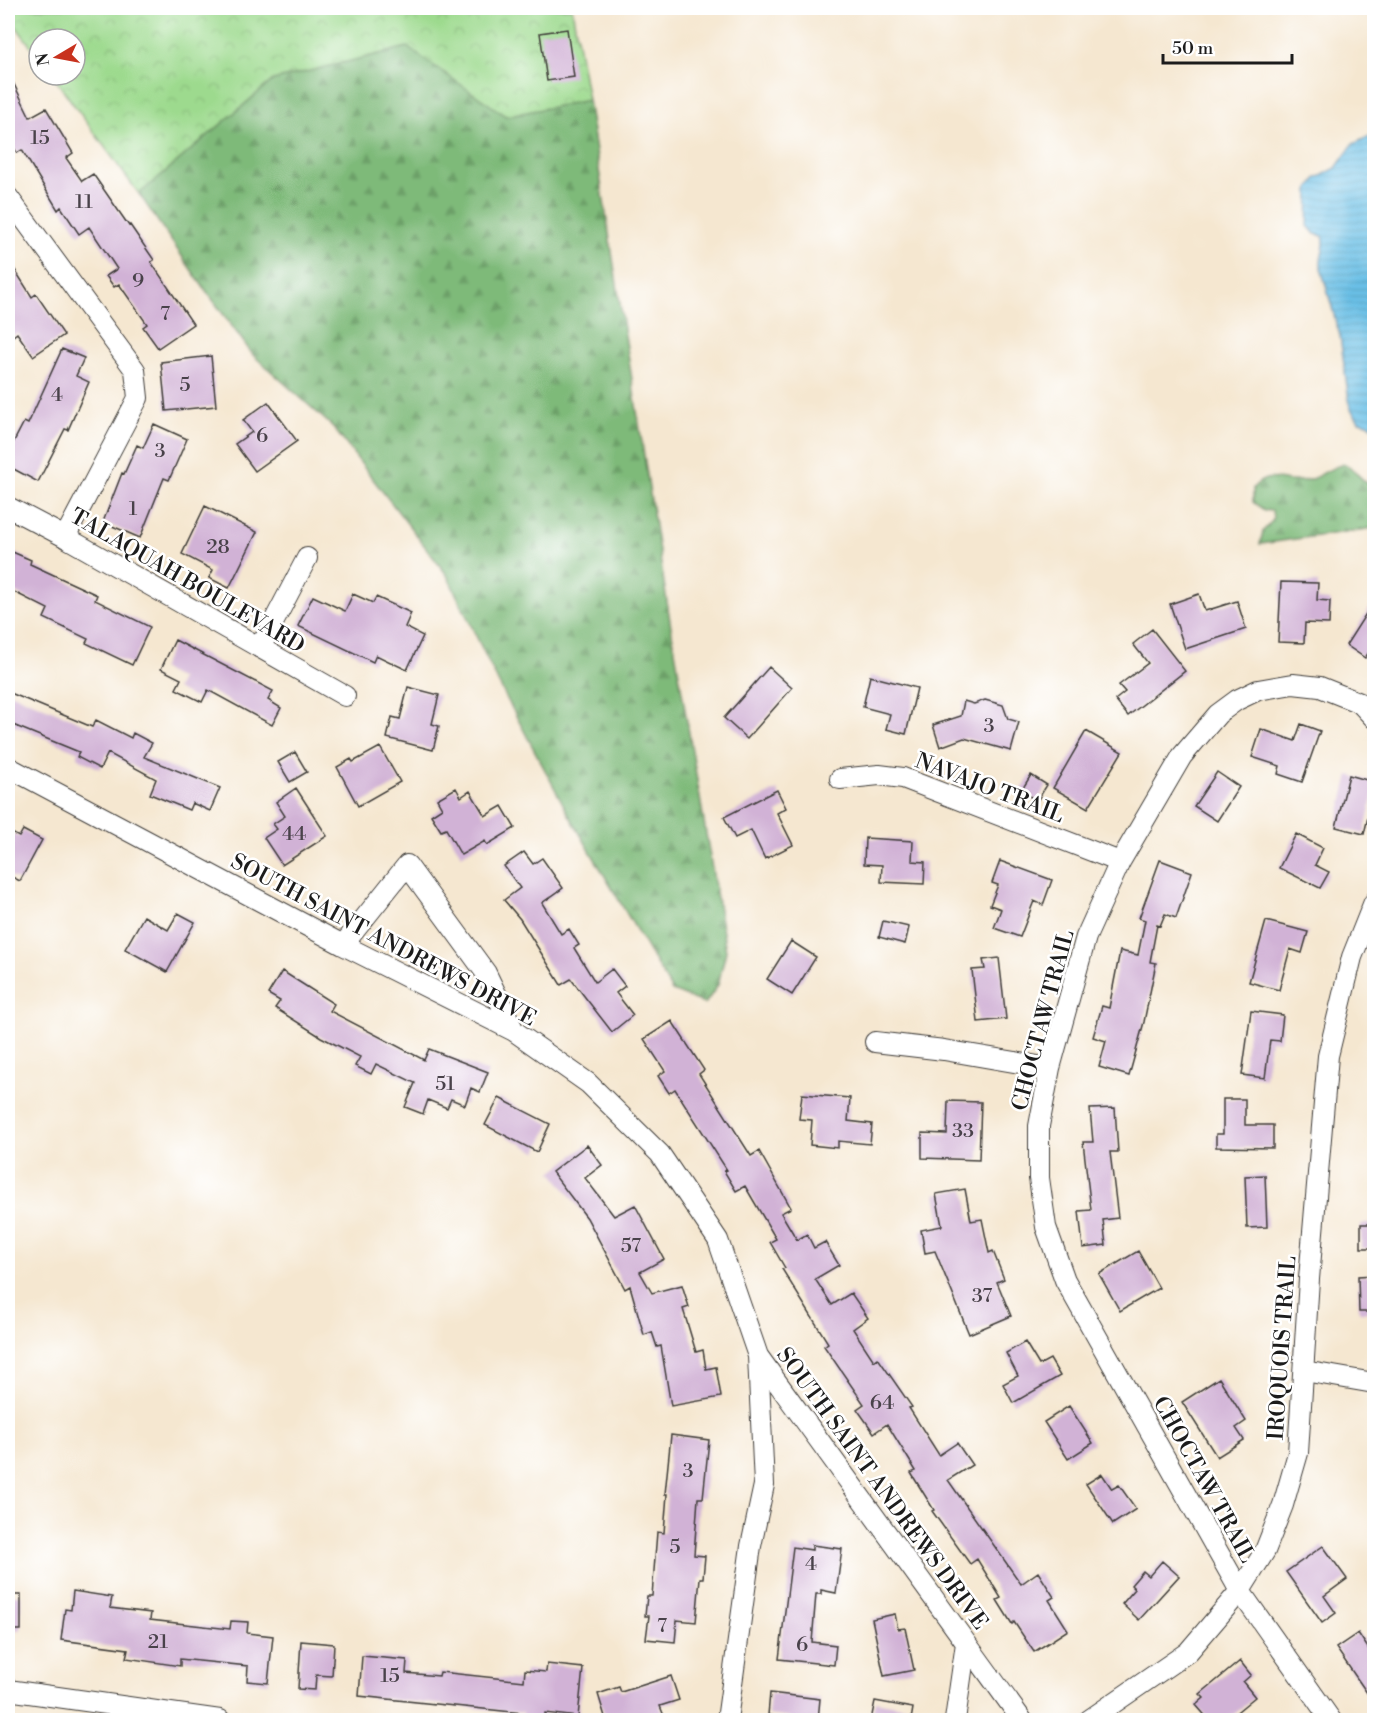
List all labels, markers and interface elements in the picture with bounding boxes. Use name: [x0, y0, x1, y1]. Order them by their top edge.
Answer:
north arrow: [27, 27, 87, 87]
scale bar: [1163, 27, 1292, 65]
text: 50 m: [1172, 37, 1214, 60]
text: N: [32, 51, 54, 67]
house number: 15: [30, 126, 50, 151]
house number: 11: [75, 190, 93, 215]
house number: 9: [132, 269, 144, 294]
house number: 7: [160, 302, 170, 327]
house number: 5: [179, 373, 191, 398]
house number: 4: [51, 383, 63, 408]
house number: 6: [256, 424, 268, 449]
house number: 3: [154, 439, 166, 464]
house number: 1: [129, 497, 138, 522]
street label: TALAQUAH BOULEVARD: [65, 503, 309, 660]
house number: 28: [206, 535, 230, 560]
house number: 3: [983, 714, 995, 739]
street label: NAVAJO TRAIL: [911, 748, 1068, 829]
house number: 44: [282, 822, 306, 847]
street label: SOUTH SAINT ANDREWS DRIVE: [226, 848, 541, 1033]
street label: CHOCTAW TRAIL: [1006, 927, 1081, 1114]
house number: 51: [435, 1072, 455, 1097]
house number: 33: [952, 1119, 974, 1144]
house number: 57: [621, 1234, 641, 1259]
street label: IROQUOIS TRAIL: [1263, 1255, 1302, 1441]
house number: 37: [972, 1284, 992, 1309]
street label: SOUTH SAINT ANDREWS DRIVE: [770, 1343, 993, 1635]
house number: 64: [870, 1391, 894, 1416]
street label: CHOCTAW TRAIL: [1147, 1392, 1261, 1568]
house number: 3: [682, 1459, 694, 1484]
house number: 5: [669, 1535, 681, 1560]
house number: 4: [805, 1552, 817, 1577]
house number: 7: [657, 1614, 667, 1639]
house number: 21: [148, 1630, 169, 1655]
house number: 6: [796, 1633, 808, 1658]
house number: 15: [380, 1664, 400, 1689]

